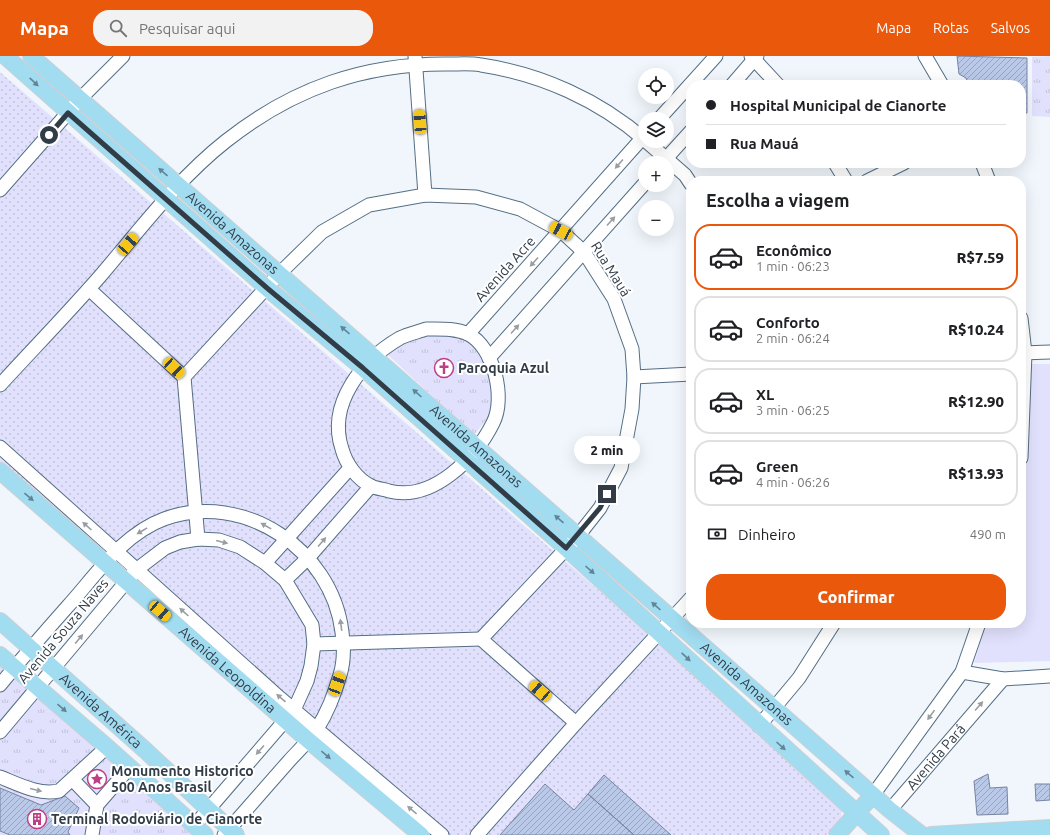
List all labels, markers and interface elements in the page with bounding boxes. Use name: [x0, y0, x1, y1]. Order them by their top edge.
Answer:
search box: [93, 10, 373, 46]
text: Mapa: [20, 17, 69, 39]
icon: search: [107, 17, 129, 39]
text: Pesquisar aqui: [139, 20, 235, 37]
text: Mapa: [876, 20, 911, 36]
text: Rotas: [933, 20, 969, 36]
text: Salvos: [991, 20, 1030, 36]
map controls: [638, 68, 674, 236]
button: locate: [638, 68, 674, 104]
one-way arrow: [29, 78, 39, 87]
text: Hospital Municipal de Cianorte: [730, 97, 946, 114]
car: [413, 110, 427, 134]
button: layers: [638, 112, 674, 148]
route start: [40, 126, 58, 144]
text: Rua Mauá: [730, 135, 799, 152]
button: +: [638, 156, 674, 192]
one-way arrow: [615, 159, 624, 169]
one-way arrow: [158, 167, 168, 176]
street label: Avenida Amazonas: [183, 188, 282, 277]
text: Escolha a viagem: [706, 190, 850, 210]
button: −: [638, 200, 674, 236]
one-way arrow: [606, 216, 615, 226]
car: [548, 220, 574, 242]
car: [116, 231, 140, 257]
street label: Avenida Acre: [472, 233, 538, 305]
street label: Rua Mauá: [588, 239, 634, 299]
icon: car: [708, 239, 744, 275]
text: Econômico: [756, 242, 832, 259]
text: R$7.59: [956, 249, 1004, 266]
one-way arrow: [529, 257, 538, 267]
text: 1 min · 06:23: [756, 259, 830, 273]
icon: car: [708, 311, 744, 347]
text: Conforto: [756, 314, 820, 331]
text: R$10.24: [948, 321, 1004, 338]
one-way arrow: [510, 324, 520, 334]
one-way arrow: [340, 326, 351, 335]
text: 2 min · 06:24: [756, 331, 830, 345]
car: [161, 355, 187, 381]
church icon: Paroquia Azul: [433, 357, 455, 379]
place label: Paroquia Azul: [458, 360, 549, 376]
icon: car: [708, 383, 744, 419]
text: XL: [756, 386, 774, 403]
one-way arrow: [412, 389, 422, 398]
text: R$12.90: [948, 393, 1004, 410]
street label: Avenida Amazonas: [427, 401, 526, 491]
text: 3 min · 06:25: [756, 403, 830, 417]
callout: 2 min: [574, 436, 640, 464]
text: 2 min: [590, 443, 624, 457]
icon: car: [708, 455, 744, 491]
text: Green: [756, 458, 798, 475]
text: R$13.93: [948, 465, 1004, 482]
text: 4 min · 06:26: [756, 475, 830, 489]
route end: [598, 485, 616, 503]
one-way arrow: [24, 492, 34, 501]
one-way arrow: [554, 515, 564, 524]
one-way arrow: [82, 521, 92, 531]
one-way arrow: [260, 522, 272, 529]
icon: cash: [706, 523, 728, 545]
text: Dinheiro: [738, 526, 796, 543]
one-way arrow: [137, 527, 148, 535]
text: 490 m: [970, 527, 1006, 541]
one-way arrow: [317, 537, 327, 547]
one-way arrow: [216, 539, 228, 545]
one-way arrow: [584, 565, 595, 574]
button: Confirmar: [706, 574, 1006, 620]
street label: Avenida Souza Naves: [15, 575, 111, 687]
car: [147, 599, 173, 623]
one-way arrow: [651, 601, 662, 610]
one-way arrow: [179, 608, 189, 617]
one-way arrow: [338, 619, 344, 631]
street label: Avenida Leopoldina: [176, 623, 279, 716]
one-way arrow: [74, 633, 83, 644]
street label: Avenida Amazonas: [697, 639, 796, 729]
one-way arrow: [681, 652, 690, 661]
street label: Avenida América: [56, 670, 145, 752]
car: [327, 671, 347, 697]
car: [527, 679, 553, 703]
one-way arrow: [276, 694, 286, 703]
one-way arrow: [975, 701, 984, 711]
one-way arrow: [57, 703, 66, 712]
one-way arrow: [927, 710, 935, 720]
street label: Avenida Pará: [903, 721, 968, 793]
one-way arrow: [776, 741, 786, 750]
one-way arrow: [255, 745, 264, 755]
one-way arrow: [320, 751, 331, 760]
place label: Monumento Historico 500 Anos Brasil: [111, 763, 254, 795]
place icon: Monumento Historico 500 Anos Brasil: [86, 768, 108, 790]
one-way arrow: [844, 769, 854, 779]
one-way arrow: [30, 788, 43, 794]
one-way arrow: [407, 805, 418, 814]
building icon: Terminal Rodoviário de Cianorte: [26, 808, 48, 830]
place label: Terminal Rodoviário de Cianorte: [51, 811, 262, 827]

